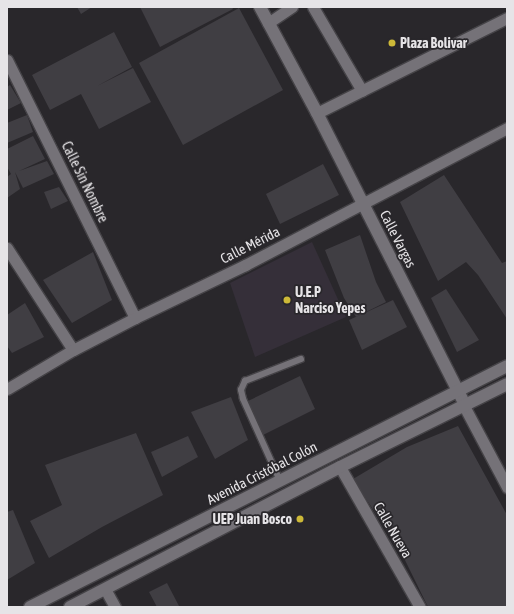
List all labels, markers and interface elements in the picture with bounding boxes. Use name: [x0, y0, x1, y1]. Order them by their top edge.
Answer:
place label: Plaza Bolivar: [400, 35, 467, 51]
marker: Plaza Bolivar: [387, 38, 397, 48]
street label: Calle Sin Nombre: [58, 139, 112, 225]
street label: Calle Vargas: [376, 207, 420, 271]
street label: Calle Mérida: [217, 223, 283, 267]
place label: U.E.P Narciso Yepes: [295, 284, 365, 316]
marker: U.E.P Narciso Yepes: [282, 295, 292, 305]
street label: Avenida Cristóbal Colón: [204, 438, 320, 508]
street label: Calle Nueva: [370, 499, 416, 561]
place label: UEP Juan Bosco: [213, 511, 292, 527]
marker: UEP Juan Bosco: [295, 514, 305, 524]

